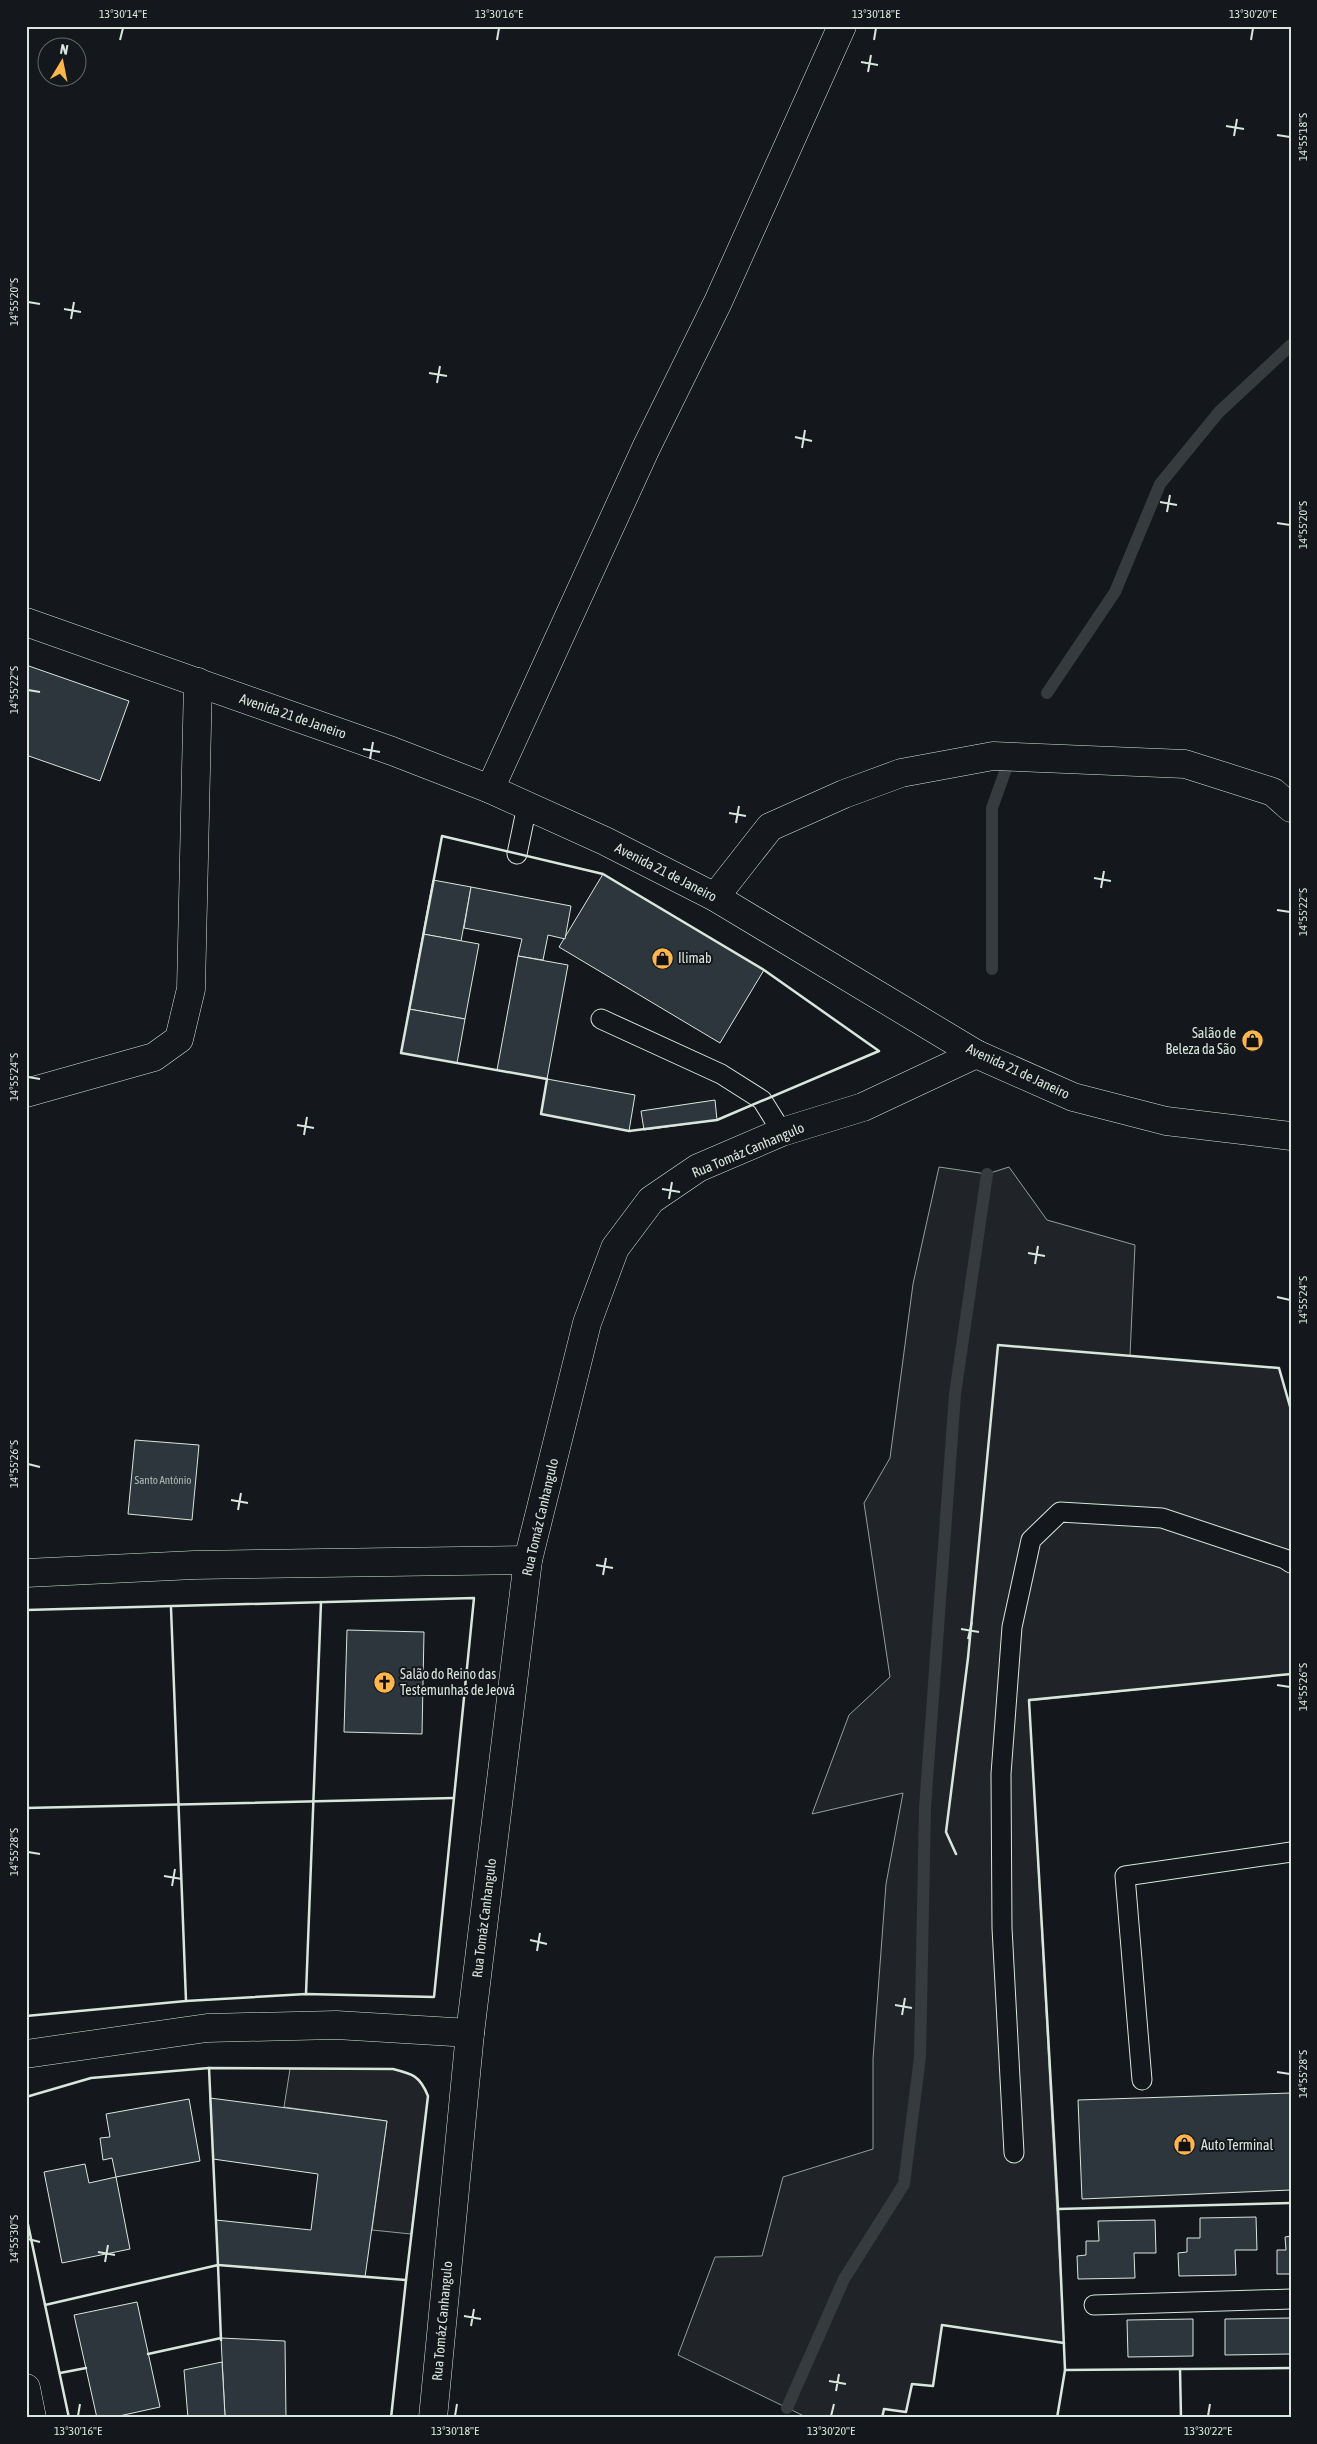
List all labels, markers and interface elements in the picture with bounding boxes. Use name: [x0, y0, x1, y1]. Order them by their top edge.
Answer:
text: 13°30'14"E: [99, 7, 147, 21]
text: 13°30'16"E: [475, 7, 523, 21]
text: 13°30'18"E: [852, 7, 900, 21]
text: 13°30'20"E: [1229, 7, 1277, 21]
north arrow: [38, 38, 88, 88]
text: N: [59, 41, 70, 58]
text: 14°55'18"S: [1296, 113, 1310, 161]
text: 14°55'20"S: [7, 278, 21, 326]
text: 14°55'20"S: [1296, 501, 1310, 549]
text: 14°55'22"S: [7, 666, 21, 714]
street label: Avenida 21 de Janeiro: [237, 690, 349, 742]
street label: Avenida 21 de Janeiro: [612, 839, 720, 905]
text: 14°55'22"S: [1296, 888, 1310, 936]
shop icon: Ilimab: [650, 946, 674, 970]
place label: Ilimab: [678, 950, 712, 966]
place label: Salão de Beleza da São: [1166, 1025, 1236, 1057]
shop icon: Salão de Beleza da São: [1240, 1029, 1264, 1053]
street label: Avenida 21 de Janeiro: [964, 1040, 1072, 1102]
text: 14°55'24"S: [7, 1053, 21, 1101]
street label: Rua Tomáz Canhangulo: [690, 1119, 806, 1181]
text: 14°55'24"S: [1296, 1276, 1310, 1324]
text: 14°55'26"S: [7, 1440, 21, 1488]
street label: Rua Tomáz Canhangulo: [519, 1457, 561, 1577]
house number: Santo António: [135, 1474, 191, 1486]
text: 14°55'26"S: [1296, 1663, 1310, 1711]
place label: Salão do Reino das Testemunhas de Jeová: [400, 1666, 515, 1698]
church icon: Salão do Reino das Testemunhas de Jeová: [372, 1670, 396, 1694]
text: 14°55'28"S: [7, 1828, 21, 1876]
street label: Rua Tomáz Canhangulo: [469, 1857, 499, 1979]
text: 14°55'28"S: [1296, 2050, 1310, 2098]
shop icon: Auto Terminal: [1173, 2133, 1197, 2157]
place label: Auto Terminal: [1201, 2137, 1273, 2153]
text: 14°55'30"S: [7, 2215, 21, 2263]
street label: Rua Tomáz Canhangulo: [429, 2260, 455, 2382]
text: 13°30'16"E: [54, 2424, 102, 2438]
text: 13°30'18"E: [431, 2424, 479, 2438]
text: 13°30'20"E: [807, 2424, 855, 2438]
text: 13°30'22"E: [1184, 2424, 1232, 2438]

